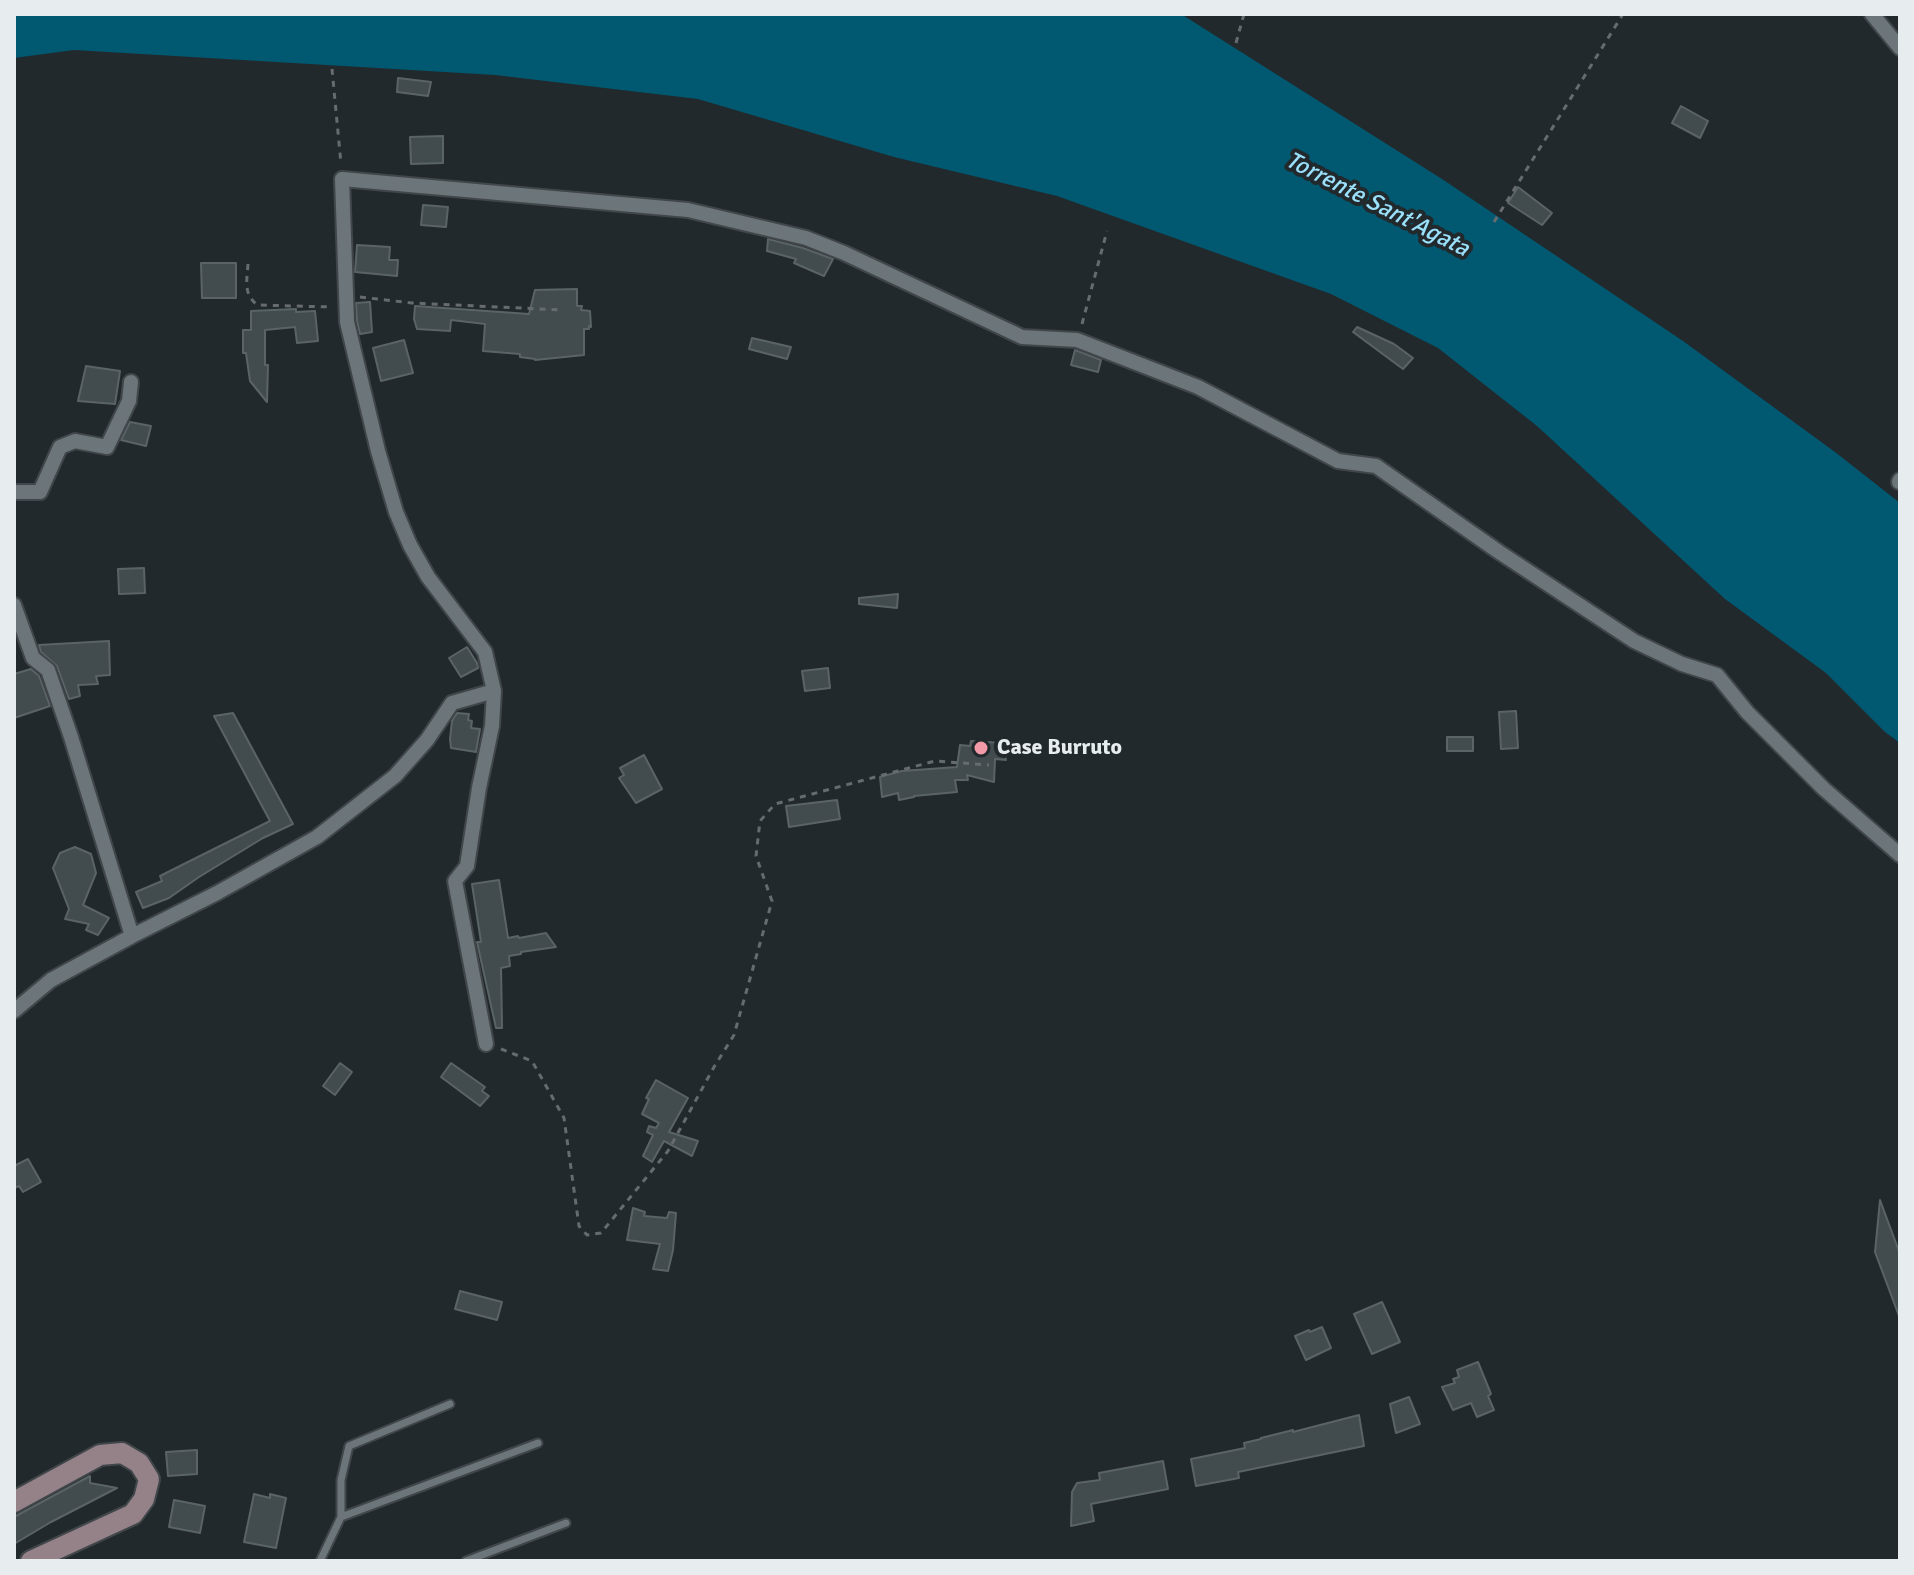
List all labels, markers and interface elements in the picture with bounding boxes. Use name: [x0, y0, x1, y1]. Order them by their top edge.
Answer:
water label: Torrente Sant'Agata: [1281, 146, 1473, 264]
place label: Case Burruto: [997, 735, 1122, 761]
marker: Case Burruto: [972, 739, 990, 757]

